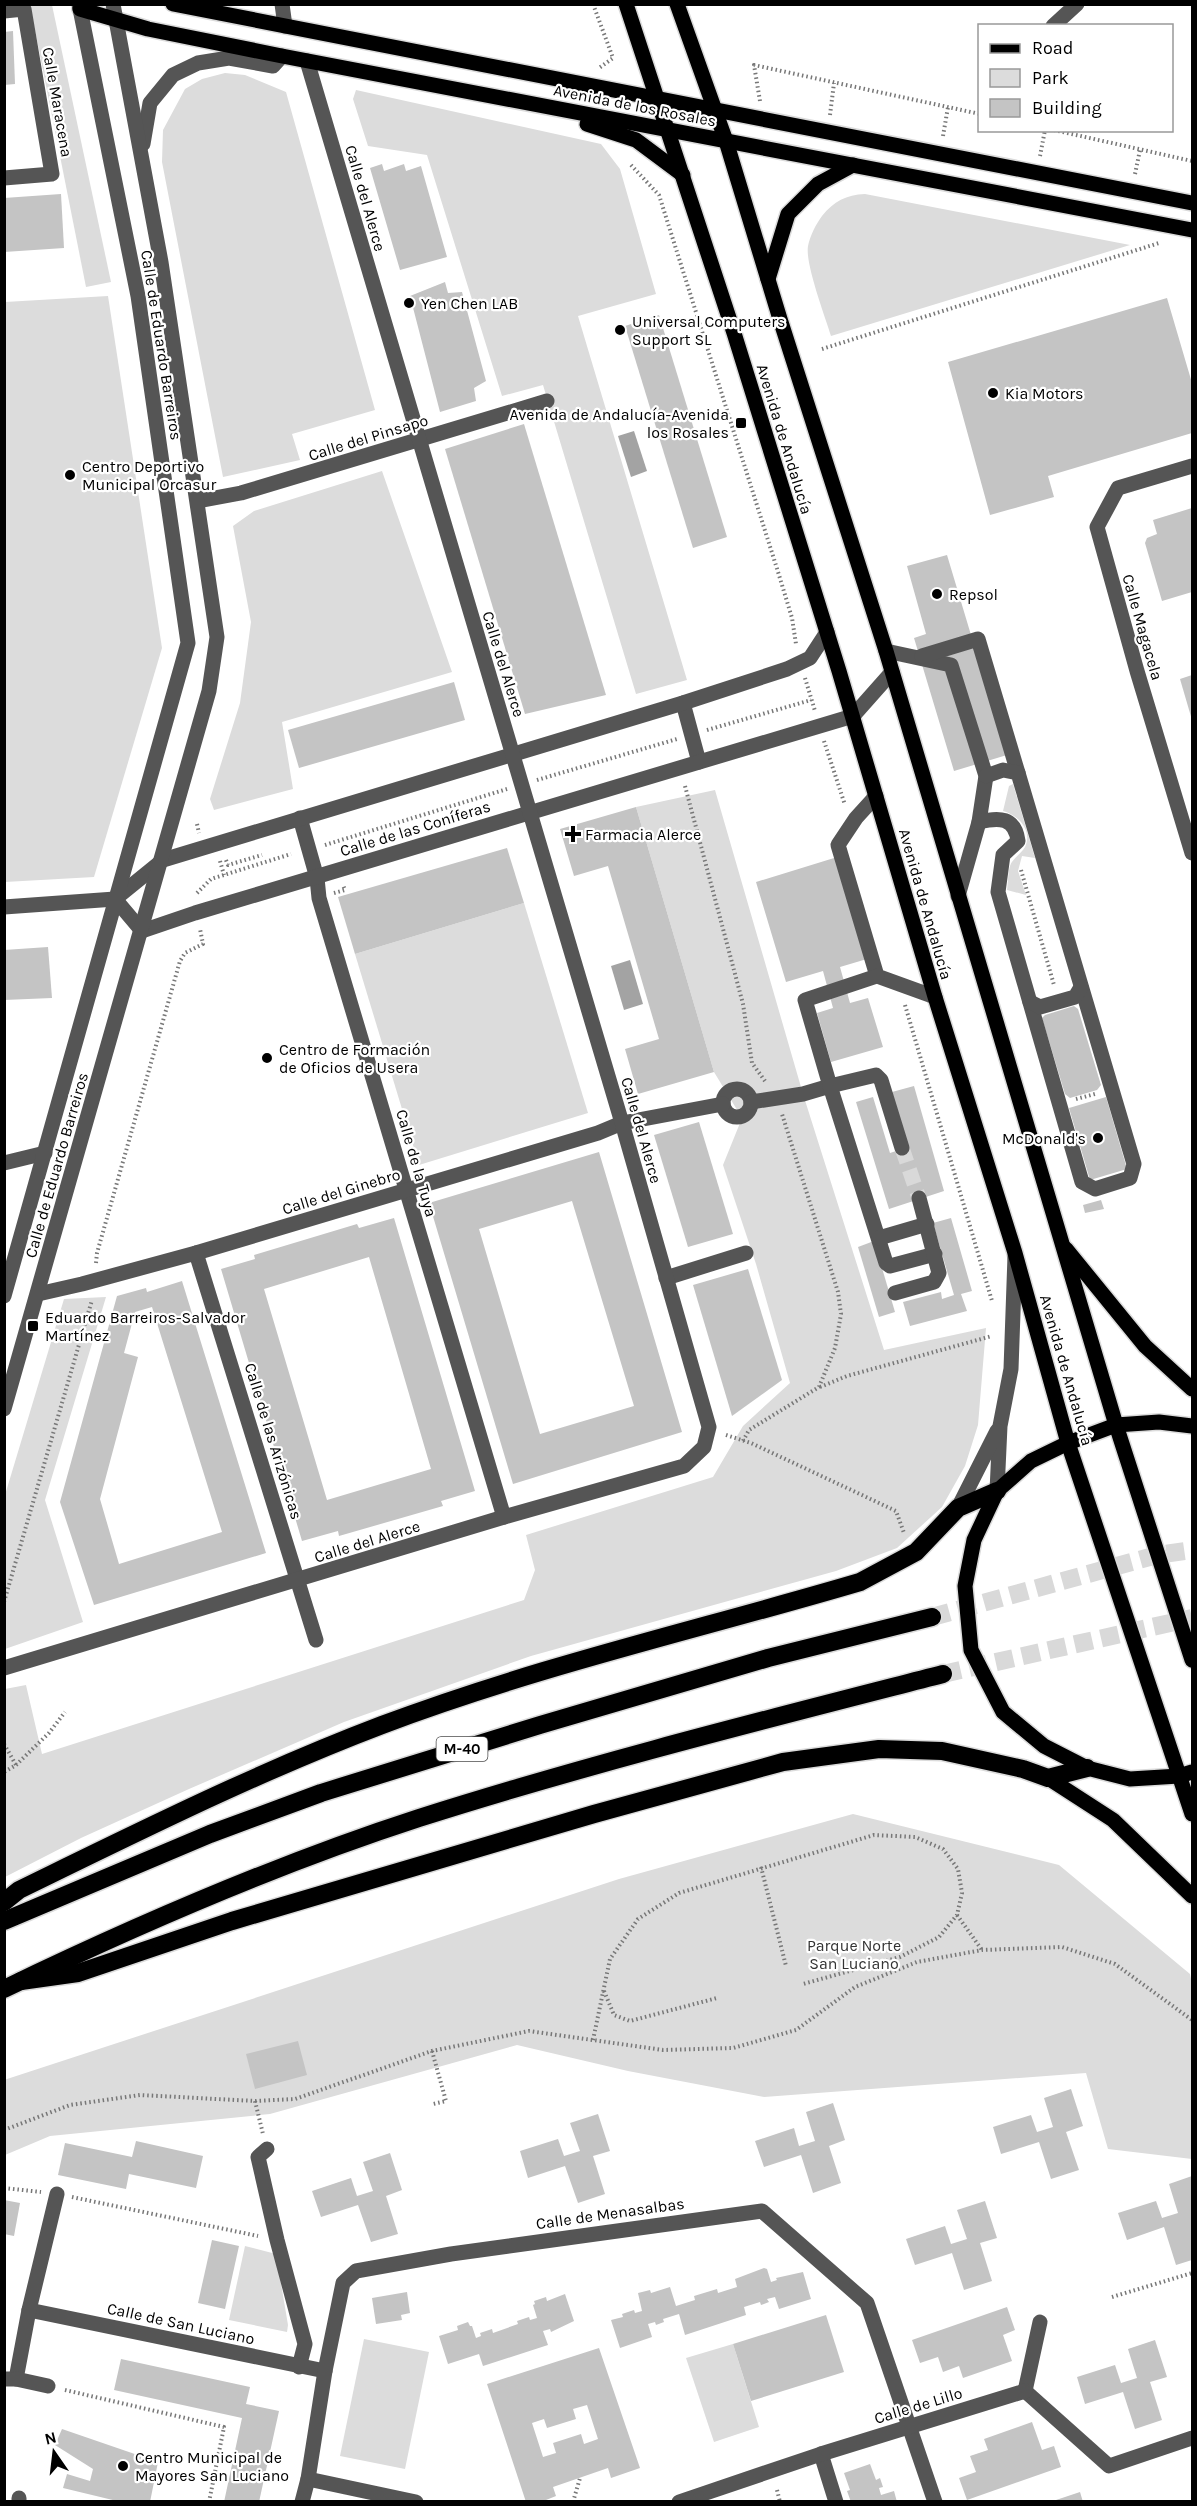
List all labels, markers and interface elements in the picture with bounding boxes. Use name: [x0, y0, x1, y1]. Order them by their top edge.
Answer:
legend: [978, 24, 1173, 132]
text: Road: [1032, 37, 1073, 59]
street label: Calle Maracena: [38, 46, 77, 159]
text: Park: [1032, 67, 1069, 89]
street label: Avenida de los Rosales: [552, 80, 718, 131]
text: Building: [1032, 97, 1102, 119]
street label: Calle del Alerce: [341, 143, 390, 253]
street label: Calle de Eduardo Barreiros: [137, 249, 186, 441]
place label: Yen Chen LAB: [421, 294, 518, 313]
marker: Yen Chen LAB: [402, 296, 416, 310]
place label: Universal Computers Support SL: [632, 312, 785, 349]
marker: Universal Computers Support SL: [613, 323, 627, 337]
street label: Avenida de Andalucía: [753, 362, 816, 517]
place label: Kia Motors: [1005, 384, 1083, 403]
marker: Kia Motors: [986, 386, 1000, 400]
place label: Avenida de Andalucía-Avenida los Rosales: [509, 405, 729, 442]
street label: Calle del Pinsapo: [306, 410, 430, 465]
marker: Avenida de Andalucía-Avenida los Rosales: [734, 416, 748, 430]
place label: Centro Deportivo Municipal Orcasur: [82, 457, 216, 494]
marker: Centro Deportivo Municipal Orcasur: [63, 468, 77, 482]
street label: Calle Magacela: [1118, 572, 1167, 682]
place label: Repsol: [949, 585, 998, 604]
marker: Repsol: [930, 587, 944, 601]
street label: Calle del Alerce: [478, 609, 529, 719]
street label: Calle de las Coníferas: [338, 797, 493, 860]
place label: Farmacia Alerce: [585, 825, 701, 844]
street label: Avenida de Andalucía: [895, 826, 956, 982]
marker: Farmacia Alerce: [566, 827, 580, 841]
place label: Centro de Formación de Oficios de Usera: [279, 1040, 430, 1077]
marker: Centro de Formación de Oficios de Usera: [260, 1051, 274, 1065]
street label: Calle de Eduardo Barreiros: [21, 1070, 92, 1260]
street label: Calle del Alerce: [617, 1075, 666, 1185]
street label: Calle de la Tuya: [392, 1107, 441, 1219]
place label: McDonald's: [1002, 1129, 1086, 1148]
marker: McDonald's: [1091, 1131, 1105, 1145]
street label: Calle del Ginebro: [280, 1164, 403, 1218]
street label: Avenida de Andalucía: [1036, 1292, 1097, 1448]
place label: Eduardo Barreiros-Salvador Martínez: [45, 1308, 246, 1345]
marker: Eduardo Barreiros-Salvador Martínez: [26, 1319, 40, 1333]
street label: Calle de las Arizónicas: [241, 1361, 306, 1522]
street label: Calle del Alerce: [312, 1516, 422, 1567]
road number: M-40: [436, 1737, 488, 1761]
park label: Parque Norte San Luciano: [807, 1936, 901, 1973]
street label: Calle de Menasalbas: [535, 2194, 686, 2233]
street label: Calle de San Luciano: [105, 2299, 256, 2348]
street label: Calle de Lillo: [872, 2383, 964, 2428]
north arrow: [24, 2422, 84, 2482]
text: N: [43, 2427, 58, 2449]
place label: Centro Municipal de Mayores San Luciano: [135, 2448, 289, 2485]
marker: Centro Municipal de Mayores San Luciano: [116, 2459, 130, 2473]

